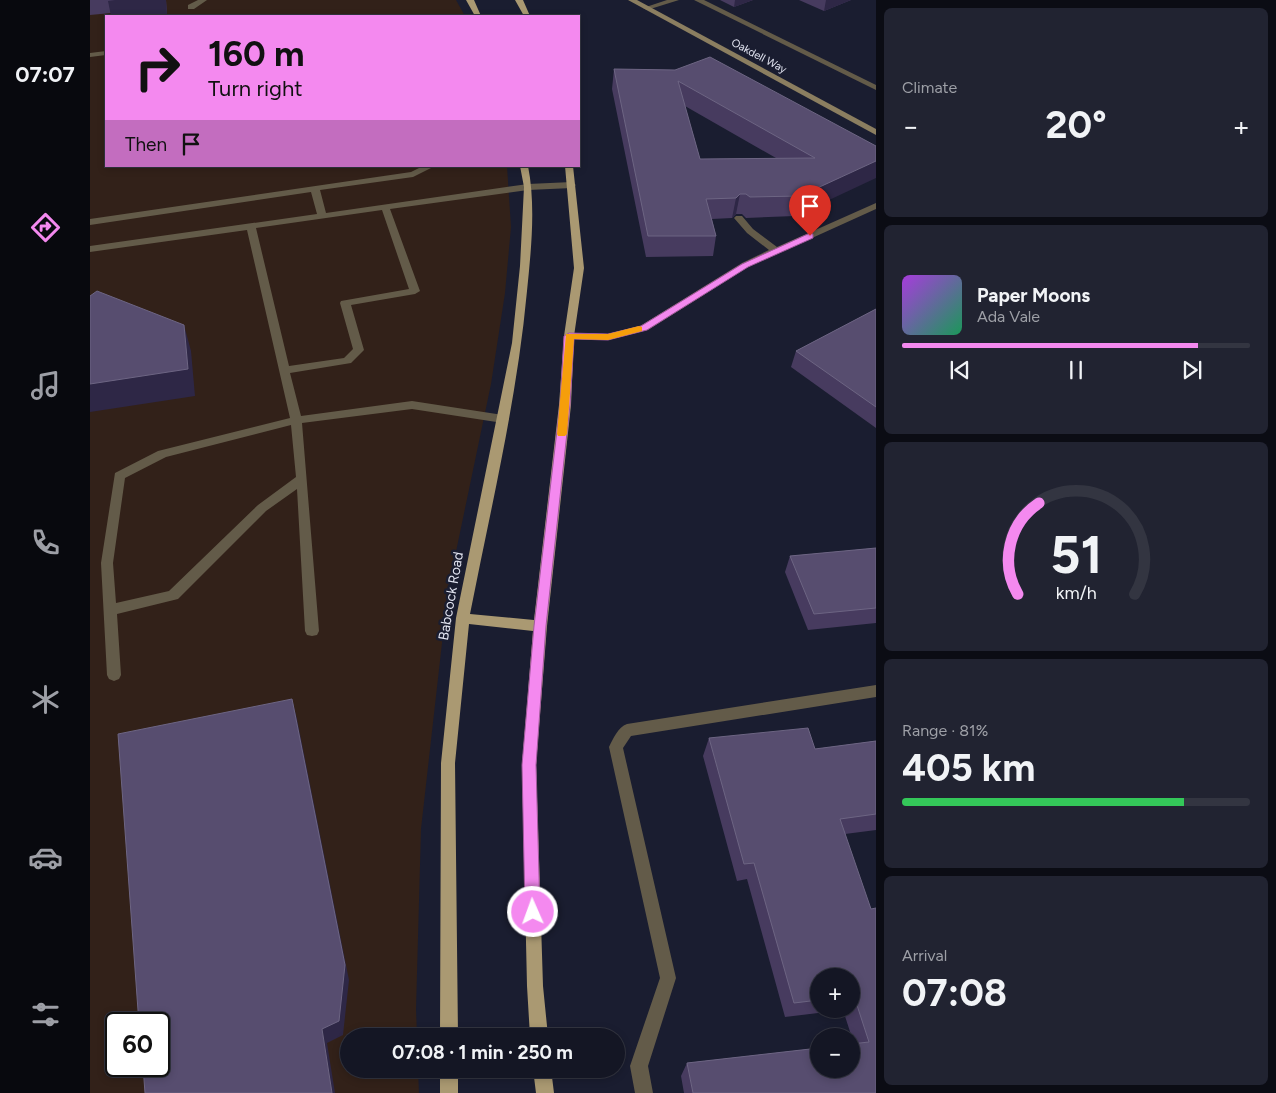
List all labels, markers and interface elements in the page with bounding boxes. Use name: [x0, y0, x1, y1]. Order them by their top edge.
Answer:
text: 160 m: [208, 33, 305, 75]
icon: right: [125, 35, 190, 100]
street label: Oakdell Way: [729, 36, 789, 76]
text: 07:07: [15, 61, 75, 88]
text: Turn right: [208, 75, 303, 102]
text: Climate: [902, 78, 957, 97]
text: 20°: [1046, 102, 1107, 148]
text: −: [902, 109, 919, 143]
text: +: [1233, 109, 1250, 143]
icon: arrive: [177, 130, 205, 158]
text: Then: [125, 133, 167, 156]
pin: [789, 185, 831, 236]
icon: arrive: [796, 192, 824, 220]
icon: directions: [28, 210, 63, 245]
text: Paper Moons: [977, 284, 1090, 307]
text: Ada Vale: [977, 307, 1040, 326]
icon: previous: [946, 356, 974, 384]
icon: pause: [1062, 356, 1090, 384]
icon: next: [1178, 356, 1206, 384]
icon: music: [28, 368, 63, 403]
text: 51: [1050, 524, 1102, 586]
icon: phone: [28, 525, 63, 560]
street label: Babcock Road: [435, 550, 467, 642]
text: km/h: [1056, 582, 1096, 603]
icon: climate: [28, 682, 63, 717]
text: Range · 81%: [902, 721, 988, 740]
text: 405 km: [902, 745, 1035, 791]
icon: car: [28, 840, 63, 875]
position arrow: [506, 885, 558, 937]
text: Arrival: [902, 946, 947, 965]
map controls: [810, 968, 860, 1078]
button: +: [810, 968, 860, 1018]
text: 07:08: [902, 970, 1007, 1016]
icon: filters: [28, 997, 63, 1032]
speed limit sign: 60: [105, 1012, 170, 1077]
button: −: [810, 1028, 860, 1078]
text: 07:08 · 1 min · 250 m: [392, 1041, 573, 1064]

